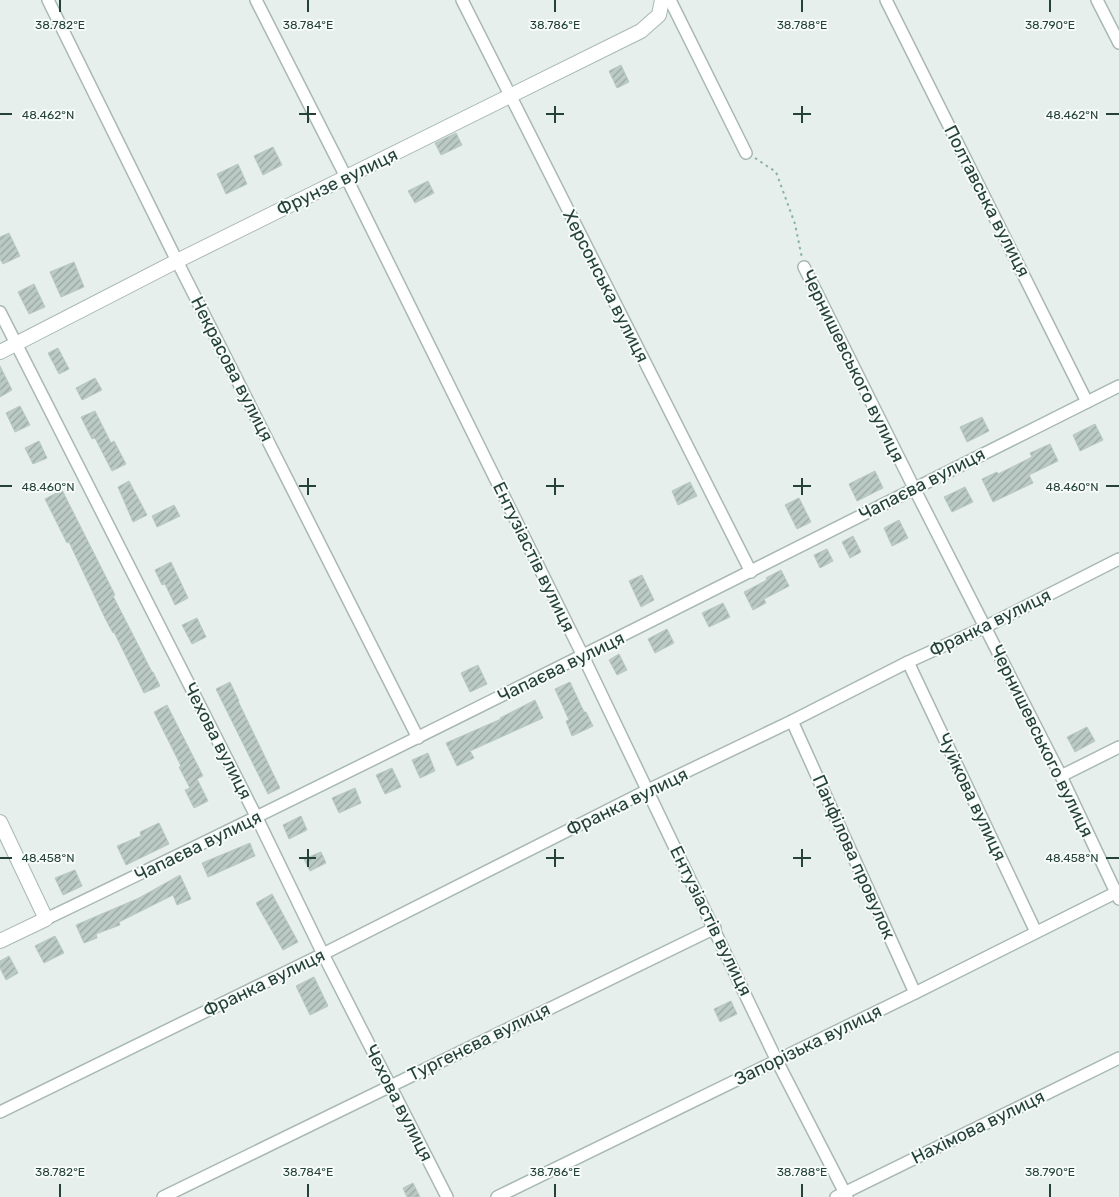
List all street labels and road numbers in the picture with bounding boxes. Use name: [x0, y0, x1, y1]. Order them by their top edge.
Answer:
street label: Полтавська вулиця: [939, 121, 1035, 281]
street label: Фрунзе вулиця: [273, 143, 401, 221]
street label: Херсонська вулиця: [558, 206, 654, 366]
street label: Чернишевського вулиця: [797, 266, 909, 466]
street label: Некрасова вулиця: [186, 293, 278, 445]
street label: Чапаєва вулиця: [855, 443, 989, 525]
street label: Ентузіастів вулиця: [488, 478, 580, 636]
street label: Франка вулиця: [926, 584, 1054, 662]
street label: Чапаєва вулиця: [494, 627, 628, 707]
street label: Чернишевського вулиця: [986, 641, 1098, 841]
street label: Чехова вулиця: [179, 679, 257, 803]
street label: Чуйкова вулиця: [933, 730, 1011, 864]
street label: Франка вулиця: [563, 763, 691, 841]
street label: Панфілова провулок: [808, 771, 900, 943]
street label: Чапаєва вулиця: [131, 806, 265, 886]
street label: Ентузіастів вулиця: [665, 842, 757, 1000]
street label: Франка вулиця: [200, 944, 328, 1022]
street label: Тургенєва вулиця: [404, 998, 554, 1086]
street label: Запорізька вулиця: [731, 1000, 885, 1090]
street label: Чехова вулиця: [360, 1041, 438, 1165]
street label: Нахімова вулиця: [908, 1085, 1048, 1169]

